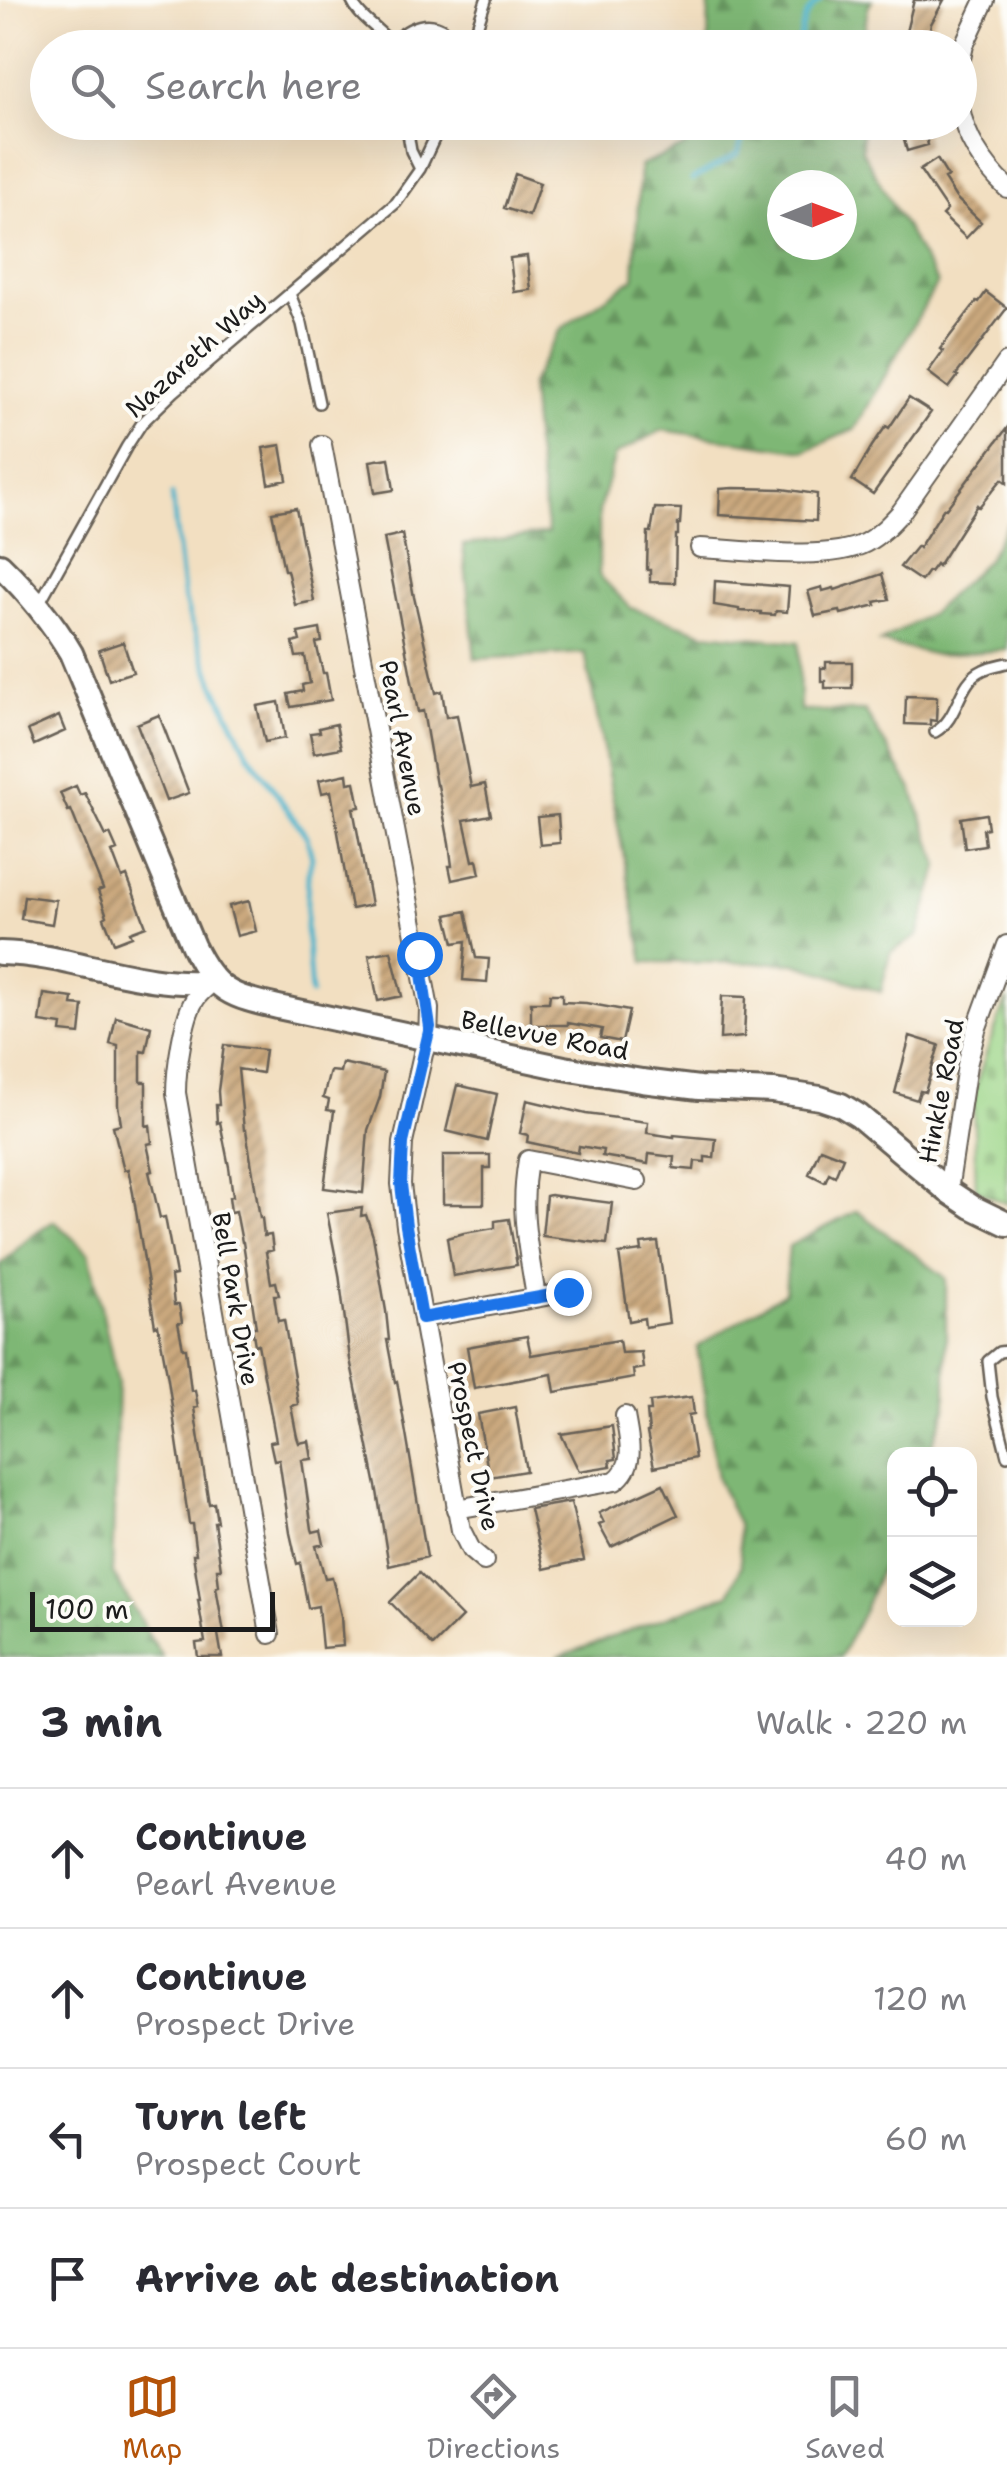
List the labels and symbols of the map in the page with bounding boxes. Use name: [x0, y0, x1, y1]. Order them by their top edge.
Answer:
north arrow: [767, 170, 857, 260]
street label: Nazareth Way: [118, 283, 270, 425]
street label: Pearl Avenue: [371, 657, 435, 819]
route start: [397, 932, 443, 978]
street label: Bellevue Road: [458, 1002, 632, 1068]
street label: Hinkle Road: [910, 1016, 972, 1166]
street label: Bell Park Drive: [204, 1210, 268, 1388]
route end: [546, 1270, 592, 1316]
street label: Prospect Drive: [439, 1358, 509, 1534]
scale bar: [30, 1587, 275, 1632]

